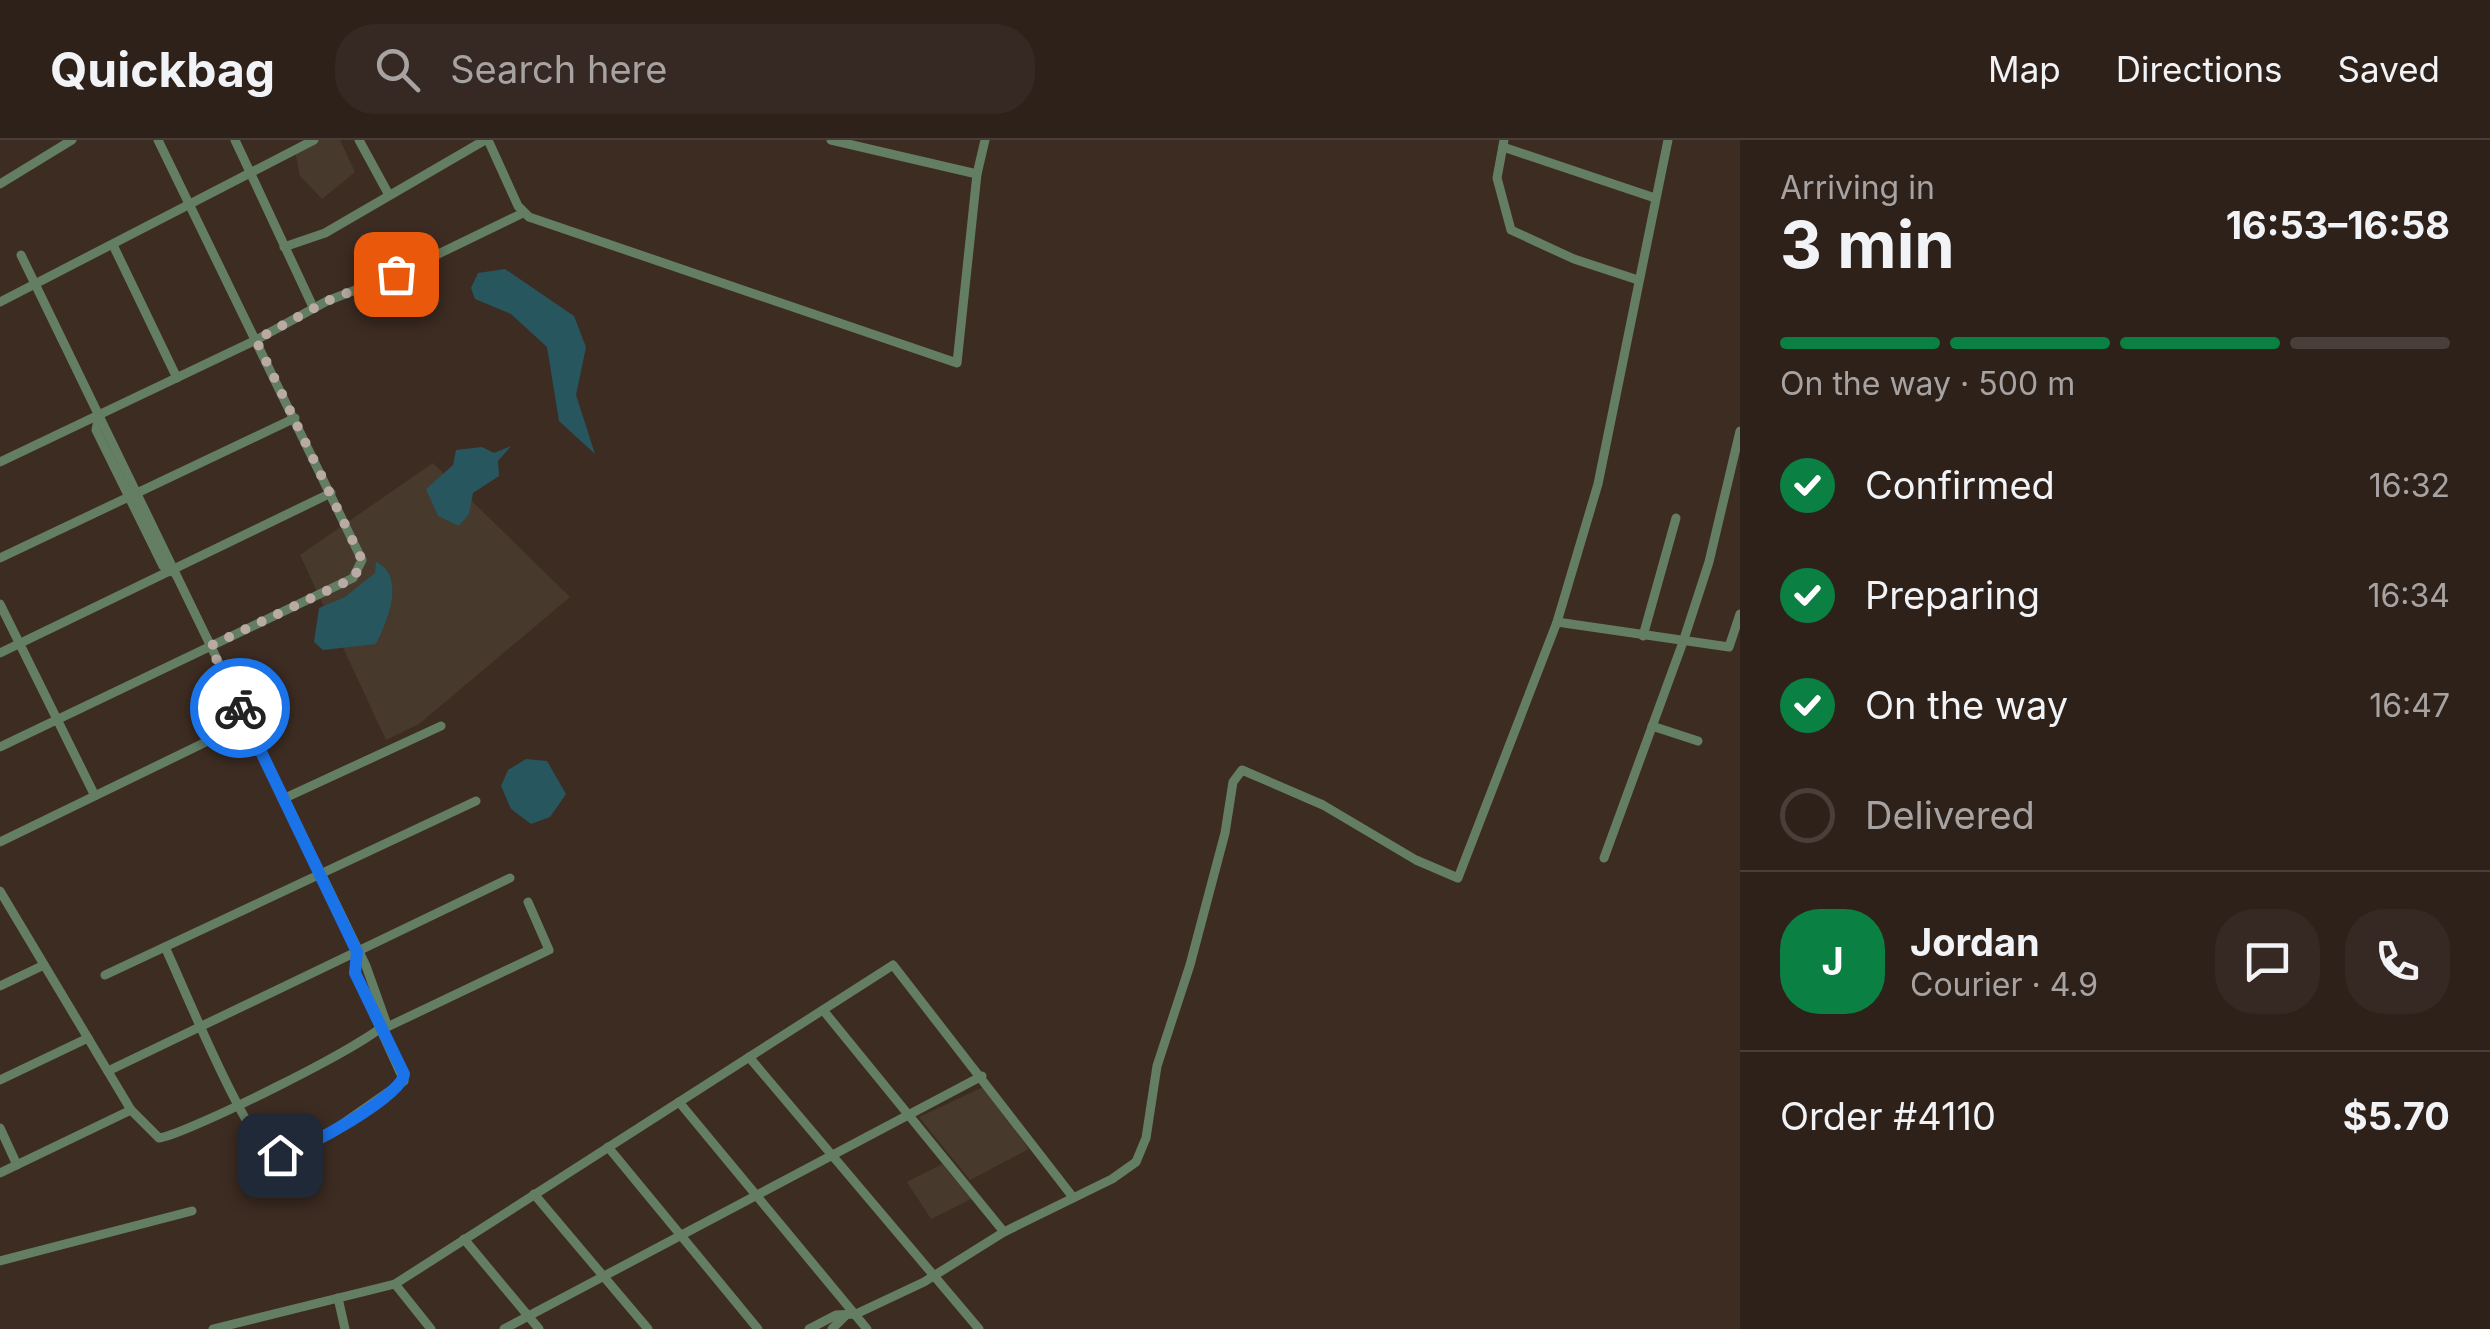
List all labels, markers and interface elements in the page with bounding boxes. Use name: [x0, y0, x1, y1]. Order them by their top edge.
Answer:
search box: [335, 24, 1035, 114]
text: Quickbag: [50, 40, 275, 99]
icon: search: [370, 42, 425, 97]
text: Search here: [450, 46, 667, 92]
text: Map: [1988, 48, 2061, 90]
text: Directions: [2116, 48, 2283, 90]
text: Saved: [2338, 48, 2440, 90]
text: Arriving in: [1780, 168, 1935, 207]
text: 16:53–16:58: [2226, 202, 2450, 248]
text: 3 min: [1780, 205, 1955, 284]
pin: [354, 232, 439, 317]
icon: bag: [369, 247, 424, 302]
text: On the way · 500 m: [1780, 364, 2075, 403]
icon: check: [1780, 458, 1835, 513]
text: Confirmed: [1865, 462, 2055, 508]
text: 16:32: [2369, 466, 2450, 505]
icon: check: [1780, 568, 1835, 623]
text: Preparing: [1865, 572, 2040, 618]
text: 16:34: [2367, 576, 2450, 615]
courier: [190, 658, 290, 758]
icon: check: [1780, 678, 1835, 733]
icon: bike: [213, 681, 268, 736]
text: On the way: [1865, 682, 2068, 728]
text: 16:47: [2369, 686, 2450, 725]
text: Delivered: [1865, 792, 2035, 838]
button: chat: [2215, 909, 2320, 1014]
button: phone: [2345, 909, 2450, 1014]
text: Jordan: [1910, 919, 2040, 965]
text: J: [1821, 938, 1844, 984]
text: Courier · 4.9: [1910, 965, 2098, 1004]
text: Order #4110: [1780, 1093, 1996, 1139]
text: $5.70: [2343, 1093, 2450, 1139]
pin: [238, 1113, 323, 1198]
icon: home: [253, 1128, 308, 1183]

